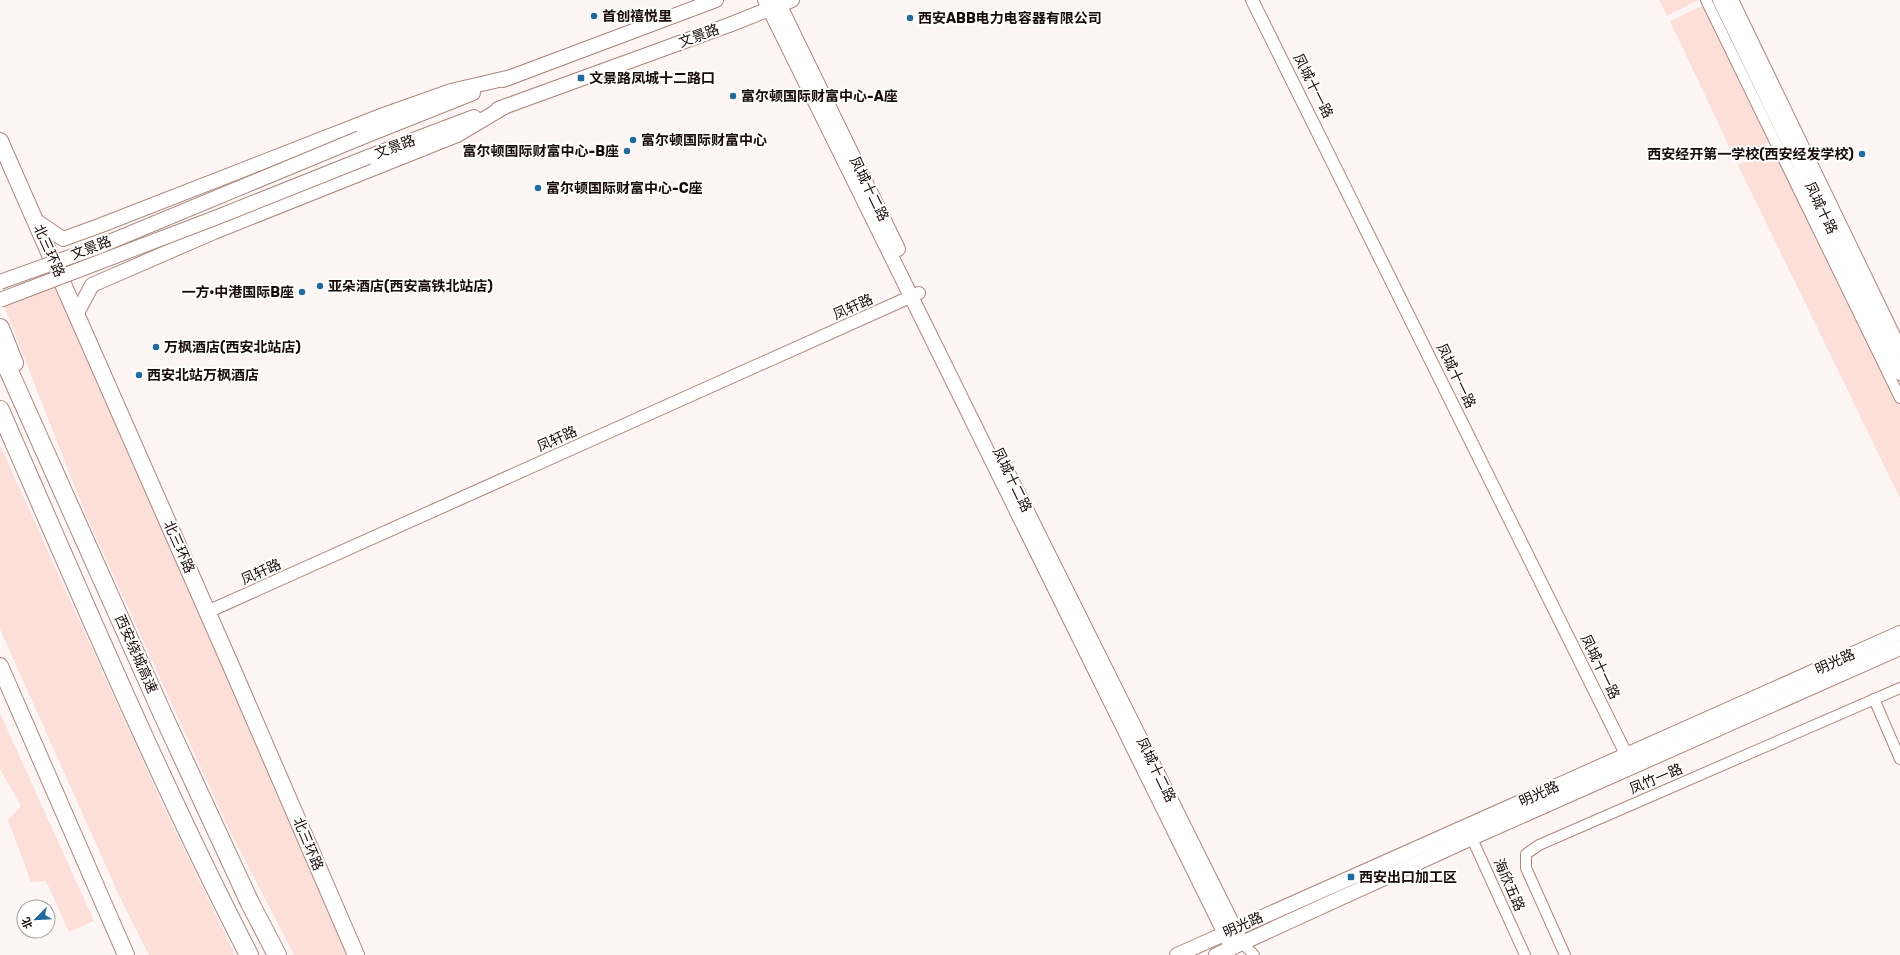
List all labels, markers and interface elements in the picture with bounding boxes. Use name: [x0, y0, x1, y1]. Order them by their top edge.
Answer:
place label: 首创禧悦里: [602, 8, 672, 25]
place label: 西安ABB电力电容器有限公司: [918, 10, 1102, 27]
marker: 首创禧悦里: [589, 11, 599, 21]
marker: 西安ABB电力电容器有限公司: [905, 13, 915, 23]
street label: 文景路: [676, 21, 722, 51]
street label: 凤城十一路: [1290, 51, 1336, 121]
place label: 文景路凤城十二路口: [589, 70, 715, 87]
marker: 文景路凤城十二路口: [576, 73, 586, 83]
place label: 富尔顿国际财富中心-A座: [741, 88, 898, 105]
marker: 富尔顿国际财富中心-A座: [728, 91, 738, 101]
street label: 文景路: [372, 132, 418, 162]
place label: 富尔顿国际财富中心: [641, 132, 767, 149]
marker: 富尔顿国际财富中心: [628, 135, 638, 145]
place label: 富尔顿国际财富中心-B座: [462, 143, 619, 160]
marker: 富尔顿国际财富中心-B座: [622, 146, 632, 156]
place label: 西安经开第一学校(西安经发学校): [1647, 146, 1854, 163]
marker: 西安经开第一学校(西安经发学校): [1857, 149, 1867, 159]
street label: 凤城十二路: [846, 154, 892, 224]
street label: 凤城十路: [1801, 179, 1841, 237]
place label: 富尔顿国际财富中心-C座: [546, 180, 703, 197]
marker: 富尔顿国际财富中心-C座: [533, 183, 543, 193]
street label: 北三环路: [30, 222, 68, 280]
street label: 文景路: [68, 233, 114, 263]
place label: 亚朵酒店(西安高铁北站店): [328, 278, 493, 295]
marker: 亚朵酒店(西安高铁北站店): [315, 281, 325, 291]
place label: 一方·中港国际B座: [182, 284, 294, 301]
marker: 一方·中港国际B座: [297, 287, 307, 297]
street label: 凤轩路: [830, 291, 876, 323]
place label: 万枫酒店(西安北站店): [164, 339, 301, 356]
street label: 凤城十一路: [1433, 341, 1479, 411]
marker: 万枫酒店(西安北站店): [151, 342, 161, 352]
place label: 西安北站万枫酒店: [147, 367, 259, 384]
marker: 西安北站万枫酒店: [134, 370, 144, 380]
street label: 凤轩路: [534, 423, 580, 455]
street label: 凤城十二路: [989, 445, 1035, 515]
street label: 北三环路: [160, 518, 198, 576]
street label: 凤轩路: [238, 556, 284, 588]
street label: 西安绕城高速: [111, 612, 161, 696]
street label: 凤城十一路: [1577, 632, 1623, 702]
street label: 明光路: [1812, 646, 1858, 678]
street label: 凤城十二路: [1133, 735, 1179, 805]
street label: 凤竹一路: [1627, 760, 1685, 798]
street label: 明光路: [1516, 778, 1562, 810]
street label: 北三环路: [289, 815, 327, 873]
street label: 海欣五路: [1490, 856, 1528, 914]
place label: 西安出口加工区: [1359, 869, 1457, 886]
marker: 西安出口加工区: [1346, 872, 1356, 882]
north arrow: [16, 899, 56, 939]
street label: 明光路: [1220, 909, 1266, 941]
text: 北: [19, 915, 35, 931]

